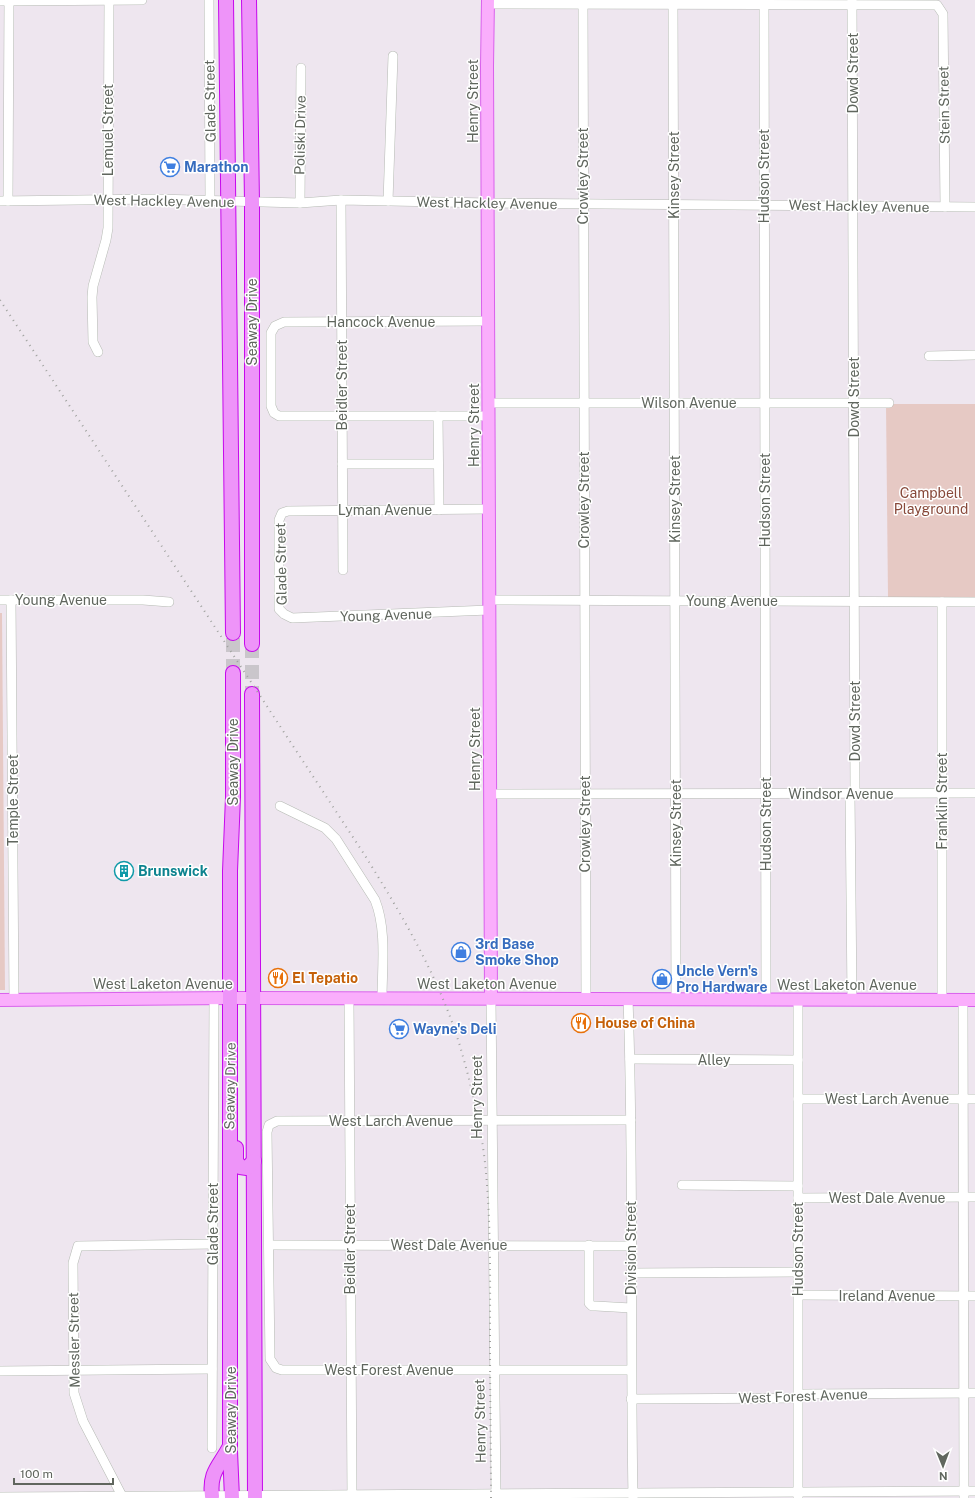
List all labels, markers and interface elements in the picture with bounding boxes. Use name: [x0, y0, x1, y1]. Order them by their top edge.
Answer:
street label: Dowd Street: [845, 33, 861, 113]
street label: Henry Street: [465, 59, 481, 143]
street label: Glade Street: [201, 60, 219, 142]
street label: Stein Street: [935, 66, 953, 144]
street label: Lemuel Street: [100, 84, 116, 176]
street label: Poliski Drive: [291, 95, 309, 175]
street label: Crowley Street: [575, 127, 591, 225]
street label: Hudson Street: [756, 129, 772, 223]
street label: Kinsey Street: [666, 131, 682, 219]
supermarket icon: Marathon: [159, 156, 181, 178]
place label: Marathon: [184, 159, 249, 175]
street label: West Hackley Avenue: [93, 192, 235, 210]
street label: West Hackley Avenue: [416, 194, 558, 212]
street label: West Hackley Avenue: [788, 197, 930, 215]
street label: Seaway Drive: [244, 278, 260, 366]
street label: Hancock Avenue: [327, 314, 435, 330]
street label: Beidler Street: [334, 340, 350, 430]
street label: Dowd Street: [846, 357, 862, 437]
street label: Henry Street: [466, 383, 482, 467]
street label: Wilson Avenue: [641, 395, 737, 411]
street label: Crowley Street: [576, 451, 592, 549]
street label: Hudson Street: [757, 453, 773, 547]
street label: Kinsey Street: [667, 455, 683, 543]
park label: Campbell Playground: [894, 485, 968, 517]
street label: Lyman Avenue: [338, 502, 432, 518]
street label: Glade Street: [272, 523, 290, 605]
street label: Young Avenue: [15, 592, 107, 608]
street label: Young Avenue: [686, 593, 778, 609]
street label: Young Avenue: [340, 605, 432, 625]
street label: Dowd Street: [847, 681, 863, 761]
street label: Henry Street: [467, 707, 483, 791]
street label: Seaway Drive: [225, 718, 241, 806]
street label: Franklin Street: [934, 752, 950, 850]
street label: Temple Street: [5, 754, 21, 846]
street label: Crowley Street: [577, 775, 593, 873]
street label: Hudson Street: [758, 777, 774, 871]
street label: Kinsey Street: [668, 779, 684, 867]
street label: Windsor Avenue: [788, 786, 894, 802]
building icon: Brunswick: [113, 860, 135, 882]
place label: Brunswick: [138, 863, 208, 879]
place label: 3rd Base Smoke Shop: [475, 936, 559, 968]
shop icon: 3rd Base Smoke Shop: [450, 941, 472, 963]
place label: Uncle Vern's Pro Hardware: [676, 963, 768, 995]
restaurant icon: El Tepatio: [267, 967, 289, 989]
shop icon: Uncle Vern's Pro Hardware: [651, 968, 673, 990]
place label: El Tepatio: [292, 970, 358, 986]
street label: West Laketon Avenue: [93, 976, 233, 992]
street label: West Laketon Avenue: [417, 976, 557, 992]
street label: West Laketon Avenue: [777, 977, 917, 993]
restaurant icon: House of China: [570, 1012, 592, 1034]
place label: House of China: [595, 1015, 695, 1031]
supermarket icon: Wayne's Deli: [388, 1018, 410, 1040]
place label: Wayne's Deli: [413, 1021, 497, 1037]
street label: Seaway Drive: [221, 1042, 239, 1130]
street label: Alley: [697, 1052, 731, 1068]
street label: Henry Street: [469, 1055, 485, 1139]
street label: West Larch Avenue: [825, 1091, 949, 1107]
street label: West Larch Avenue: [329, 1113, 453, 1129]
street label: Glade Street: [205, 1183, 221, 1265]
street label: West Dale Avenue: [828, 1190, 946, 1206]
street label: Division Street: [623, 1201, 639, 1295]
street label: Hudson Street: [790, 1202, 806, 1296]
street label: Beidler Street: [342, 1204, 358, 1294]
street label: West Dale Avenue: [390, 1237, 508, 1253]
street label: Ireland Avenue: [838, 1288, 936, 1304]
street label: Messler Street: [65, 1292, 83, 1388]
street label: West Forest Avenue: [324, 1362, 454, 1378]
street label: Seaway Drive: [223, 1366, 239, 1454]
street label: Henry Street: [471, 1379, 489, 1463]
street label: West Forest Avenue: [738, 1386, 868, 1406]
north arrow: [923, 1446, 963, 1486]
scale bar: [14, 1460, 113, 1486]
text: 100 m: [20, 1467, 53, 1481]
text: N: [939, 1470, 948, 1482]

